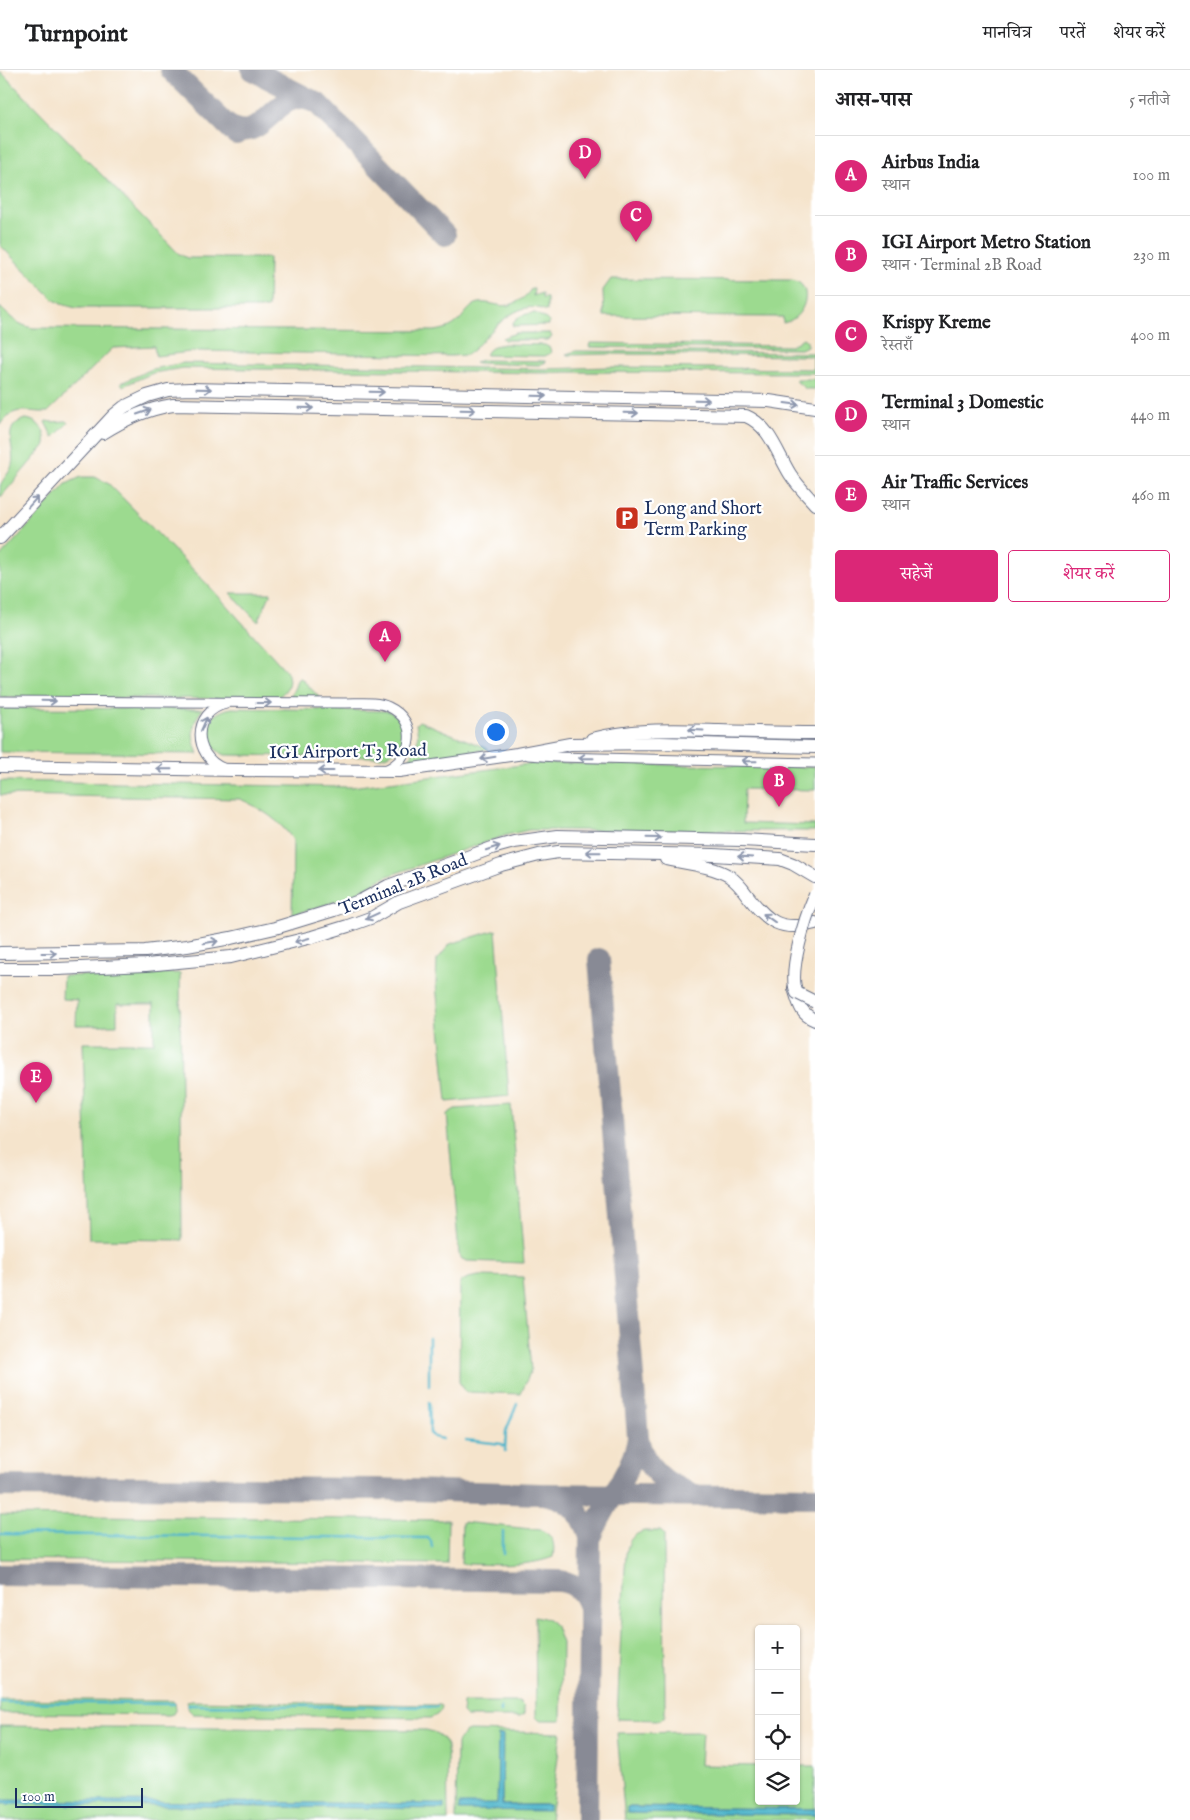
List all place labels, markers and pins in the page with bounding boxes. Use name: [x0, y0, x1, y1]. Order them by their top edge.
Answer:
pin: D: [569, 138, 601, 179]
pin: C: [620, 201, 652, 242]
place label: Long and Short Term Parking: [644, 498, 762, 542]
parking icon: Long and Short Term Parking: [614, 505, 640, 531]
pin: A: [369, 621, 401, 662]
pin: B: [763, 766, 795, 807]
pin: E: [20, 1062, 52, 1103]

